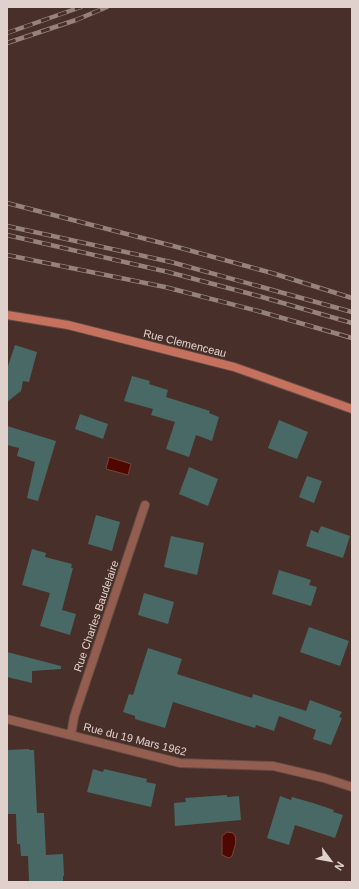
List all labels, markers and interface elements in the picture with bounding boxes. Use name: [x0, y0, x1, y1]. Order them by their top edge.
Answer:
street label: Rue Clemenceau: [142, 327, 228, 359]
street label: Rue Charles Baudelaire: [71, 559, 121, 673]
street label: Rue du 19 Mars 1962: [82, 720, 188, 758]
north arrow: [311, 841, 351, 881]
text: N: [332, 860, 347, 873]

